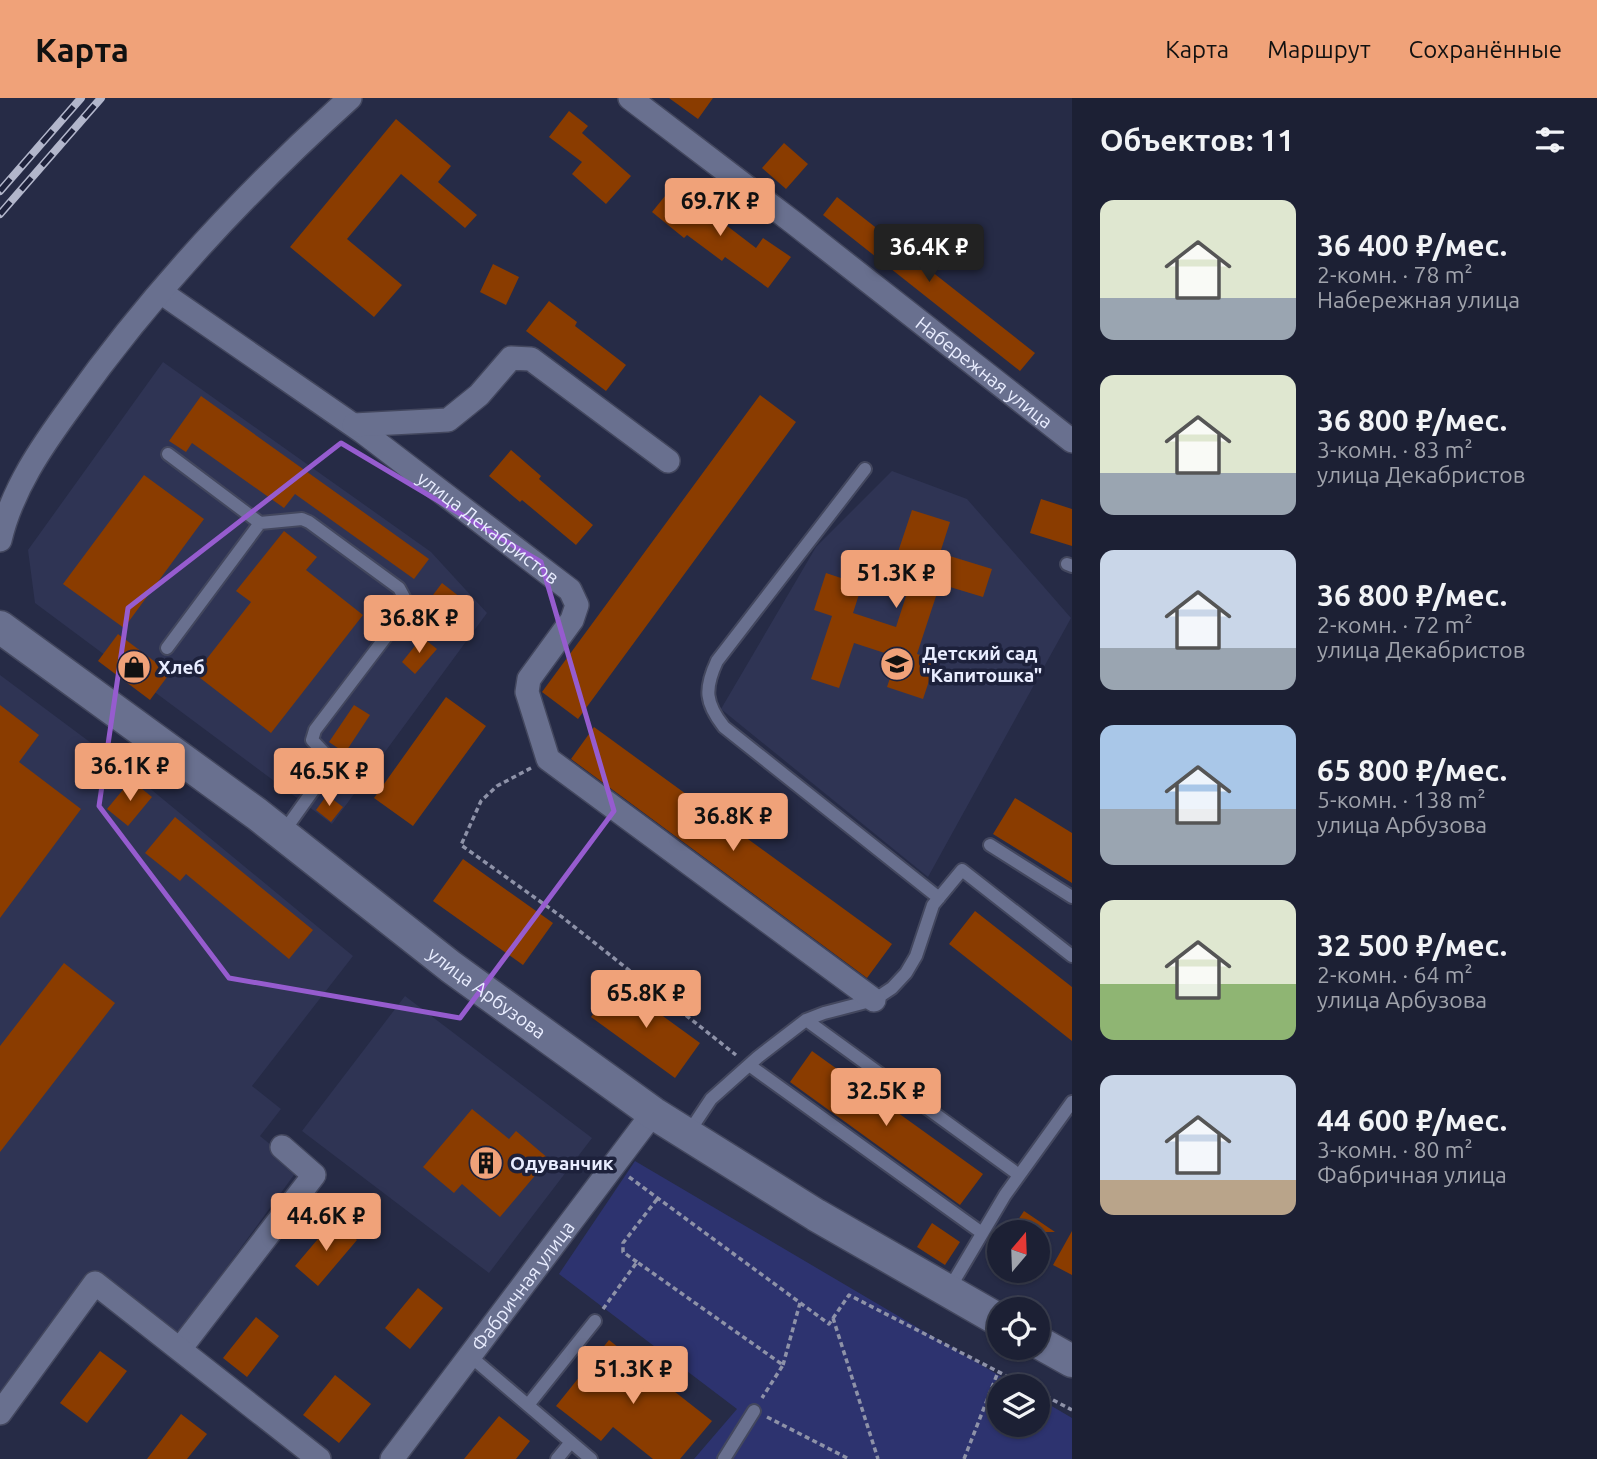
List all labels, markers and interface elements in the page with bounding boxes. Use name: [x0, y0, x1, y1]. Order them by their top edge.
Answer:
text: Карта: [35, 31, 129, 68]
text: Карта: [1165, 36, 1229, 63]
text: Маршрут: [1267, 36, 1371, 63]
text: Сохранённые: [1409, 36, 1562, 63]
icon: filters: [1531, 121, 1569, 159]
text: Объектов: 11: [1100, 123, 1294, 157]
pin: 69.7K ₽: [655, 178, 785, 238]
text: 69.7K ₽: [681, 188, 759, 213]
pin: 36.4K ₽: [864, 225, 994, 284]
icon: home: [1156, 228, 1240, 312]
text: 36 400 ₽/мес.: [1317, 228, 1507, 262]
text: 36.4K ₽: [890, 234, 968, 259]
text: 2-комн. · 78 m²: [1317, 262, 1473, 287]
text: Набережная улица: [1317, 287, 1520, 312]
street label: Набережная улица: [911, 312, 1057, 433]
icon: home: [1156, 403, 1240, 487]
text: 36 800 ₽/мес.: [1317, 403, 1507, 437]
text: 3-комн. · 83 m²: [1317, 437, 1473, 462]
text: улица Декабристов: [1317, 462, 1525, 487]
street label: улица Декабристов: [413, 467, 563, 589]
pin: 51.3K ₽: [831, 550, 961, 610]
text: 51.3K ₽: [857, 560, 935, 585]
icon: home: [1156, 578, 1240, 662]
text: 36 800 ₽/мес.: [1317, 578, 1507, 612]
pin: 36.8K ₽: [354, 596, 484, 655]
text: 36.8K ₽: [380, 605, 458, 630]
text: 2-комн. · 72 m²: [1317, 612, 1473, 637]
text: улица Декабристов: [1317, 637, 1525, 662]
place label: Детский сад "Капитошка": [922, 642, 1042, 686]
school or university icon: Детский сад "Капитошка": [878, 645, 916, 683]
shop icon: Хлеб: [115, 648, 153, 686]
place label: Хлеб: [158, 656, 205, 678]
pin: 36.1K ₽: [65, 744, 195, 803]
pin: 46.5K ₽: [264, 748, 394, 808]
text: 36.1K ₽: [91, 753, 169, 778]
icon: home: [1156, 753, 1240, 837]
text: 65 800 ₽/мес.: [1317, 753, 1507, 787]
text: 46.5K ₽: [290, 758, 368, 783]
text: 5-комн. · 138 m²: [1317, 787, 1486, 812]
pin: 36.8K ₽: [668, 794, 798, 853]
text: 36.8K ₽: [694, 803, 772, 828]
text: улица Арбузова: [1317, 812, 1487, 837]
icon: home: [1156, 928, 1240, 1012]
text: 32 500 ₽/мес.: [1317, 928, 1507, 962]
street label: улица Арбузова: [424, 942, 550, 1043]
text: 2-комн. · 64 m²: [1317, 962, 1473, 987]
pin: 65.8K ₽: [581, 970, 711, 1030]
text: 65.8K ₽: [607, 980, 685, 1005]
text: улица Арбузова: [1317, 987, 1487, 1012]
pin: 32.5K ₽: [821, 1068, 951, 1128]
text: 32.5K ₽: [847, 1078, 925, 1103]
icon: home: [1156, 1103, 1240, 1187]
text: 44 600 ₽/мес.: [1317, 1103, 1507, 1137]
text: 3-комн. · 80 m²: [1317, 1137, 1473, 1162]
building icon: Одуванчик: [467, 1144, 505, 1182]
place label: Одуванчик: [510, 1152, 614, 1174]
text: Фабричная улица: [1317, 1162, 1507, 1187]
pin: 44.6K ₽: [261, 1194, 391, 1253]
text: 44.6K ₽: [287, 1203, 365, 1228]
street label: Фабричная улица: [467, 1216, 579, 1355]
north arrow: [987, 1220, 1050, 1283]
map controls: [987, 1220, 1050, 1437]
button: locate: [987, 1297, 1050, 1360]
pin: 51.3K ₽: [568, 1346, 698, 1406]
text: 51.3K ₽: [594, 1356, 672, 1381]
button: layers: [987, 1374, 1050, 1437]

